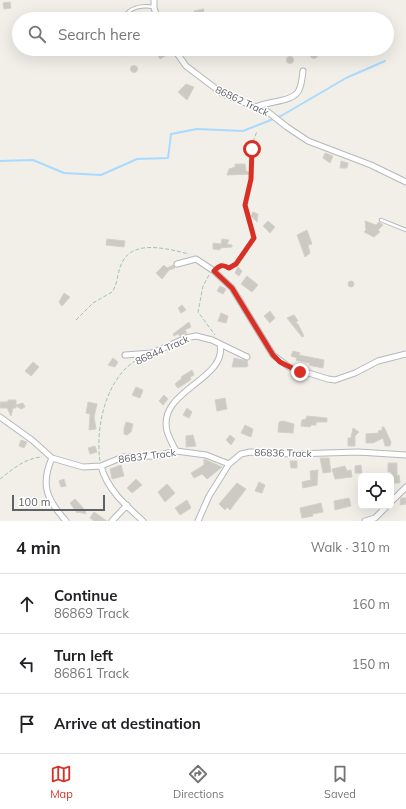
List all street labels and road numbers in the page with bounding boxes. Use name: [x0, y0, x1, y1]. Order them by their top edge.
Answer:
street label: 86862 Track: [213, 83, 272, 119]
street label: 86844 Track: [133, 332, 192, 368]
street label: 86837 Track: [118, 446, 177, 466]
street label: 86836 Track: [254, 446, 313, 460]

